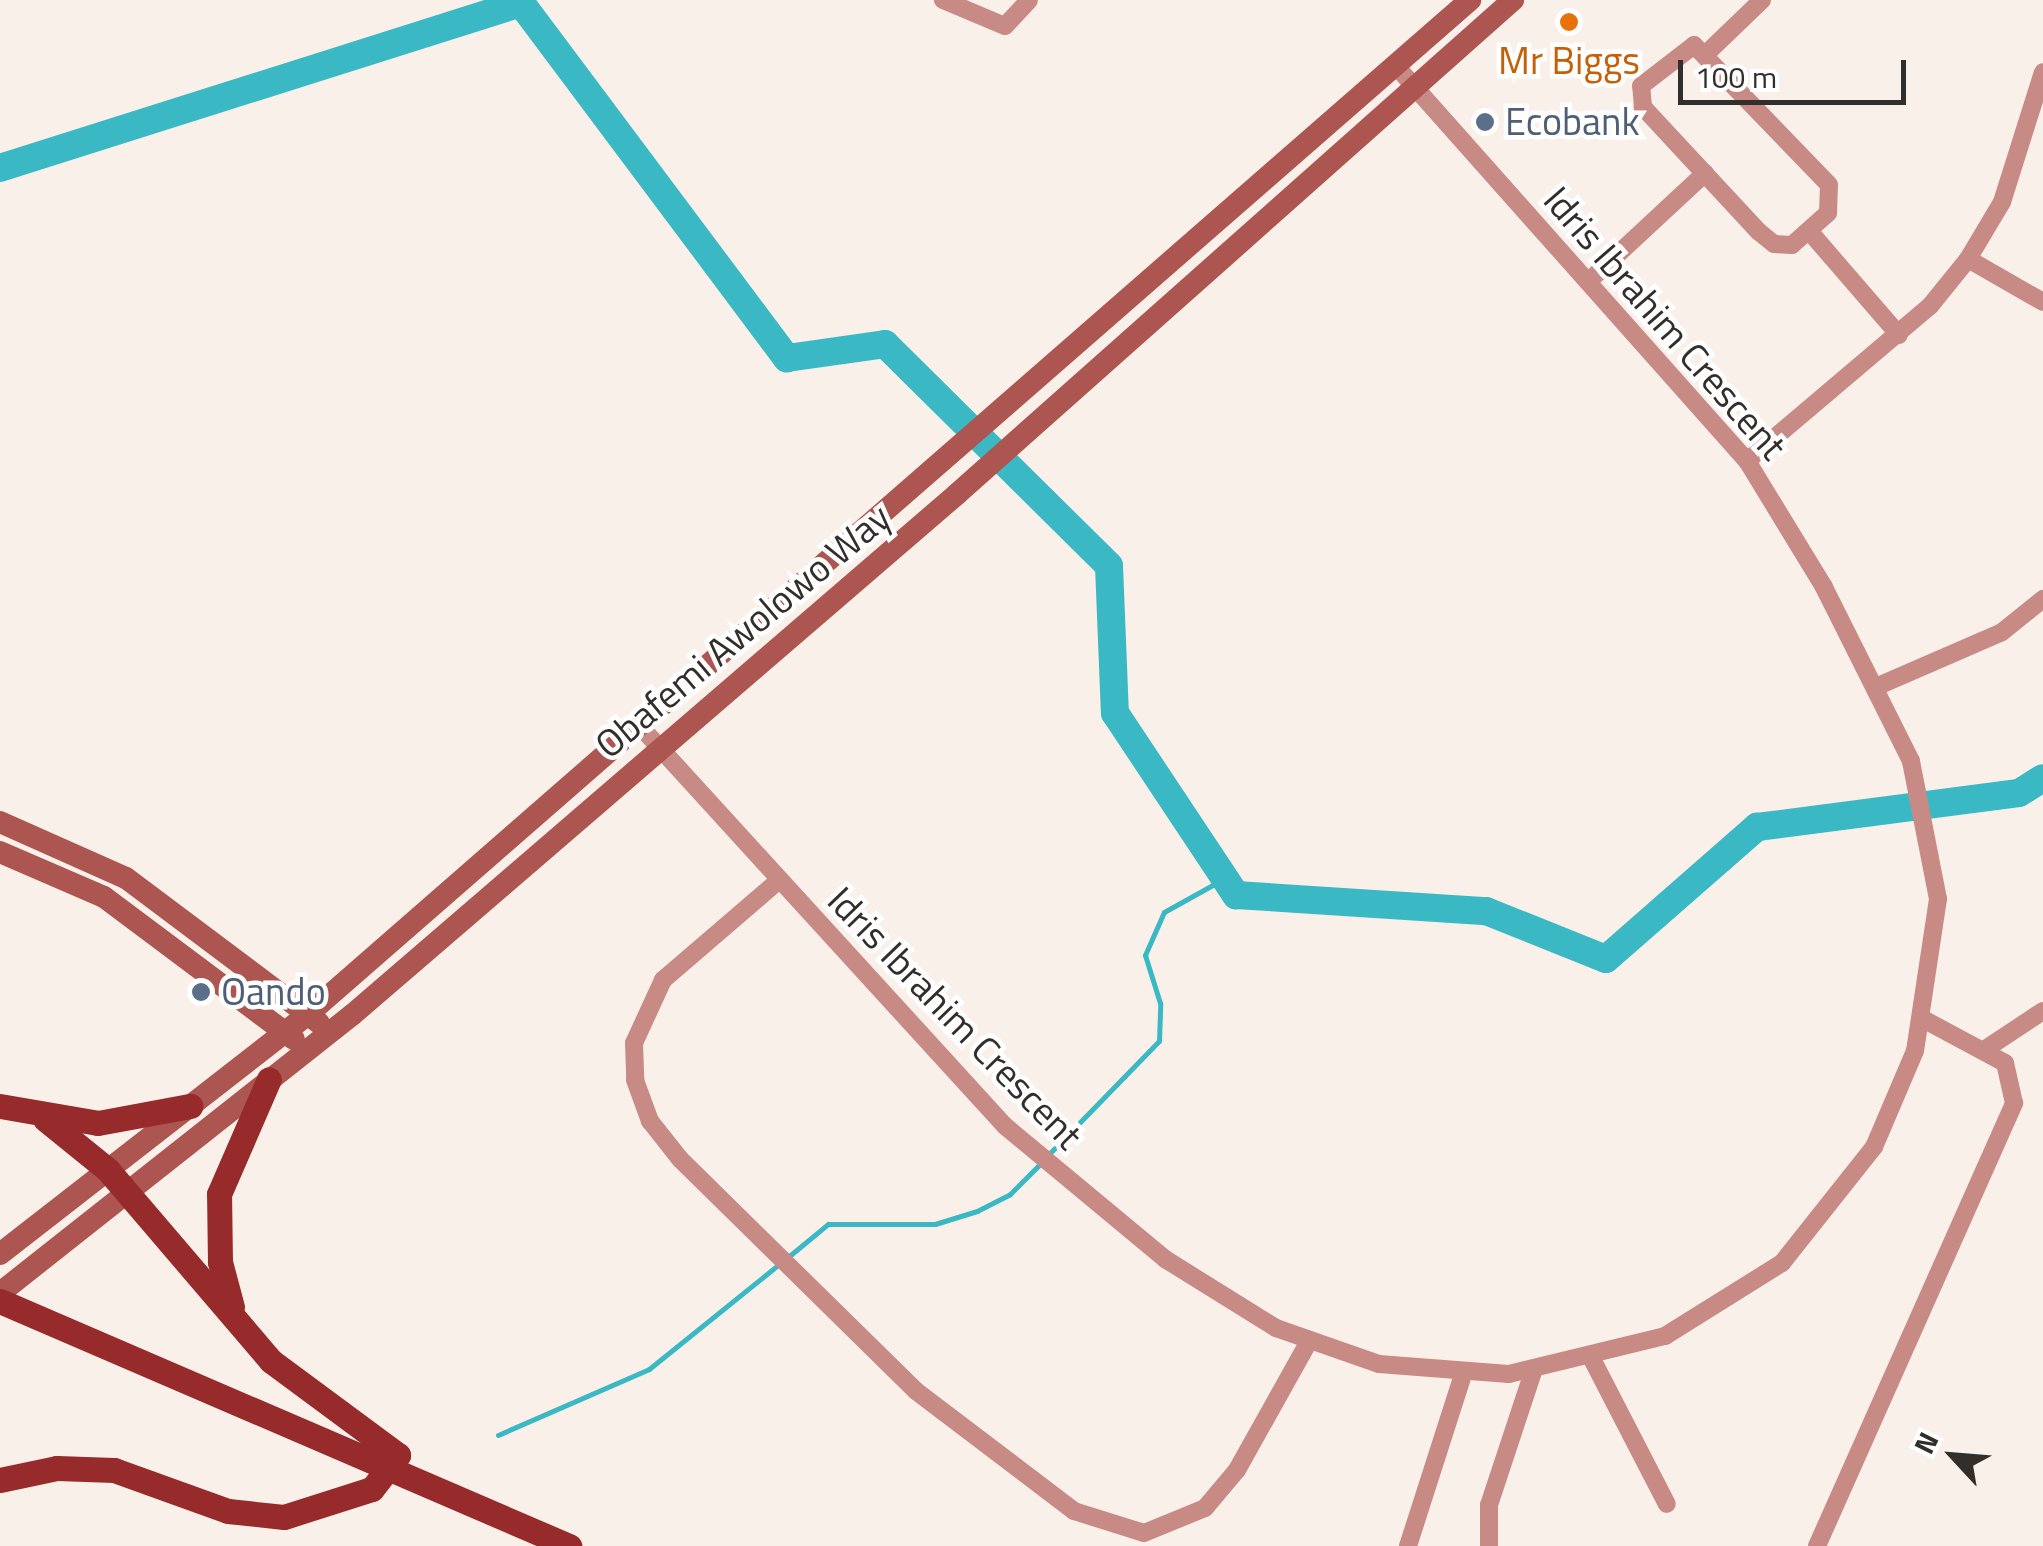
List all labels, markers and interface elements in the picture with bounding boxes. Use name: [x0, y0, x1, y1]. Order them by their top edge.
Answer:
marker: Mr Biggs: [1558, 11, 1580, 33]
place label: Mr Biggs: [1498, 38, 1640, 84]
scale bar: [1683, 40, 1910, 102]
text: 100 m: [1695, 54, 1777, 100]
place label: Ecobank: [1505, 99, 1640, 145]
marker: Ecobank: [1474, 111, 1496, 133]
street label: Idris Ibrahim Crescent: [1534, 177, 1796, 469]
street label: Obafemi Awolowo Way: [586, 494, 900, 768]
street label: Idris Ibrahim Crescent: [818, 878, 1092, 1158]
place label: Oando: [221, 969, 326, 1015]
marker: Oando: [190, 981, 212, 1003]
north arrow: [1903, 1406, 2003, 1506]
text: N: [1902, 1424, 1949, 1461]

